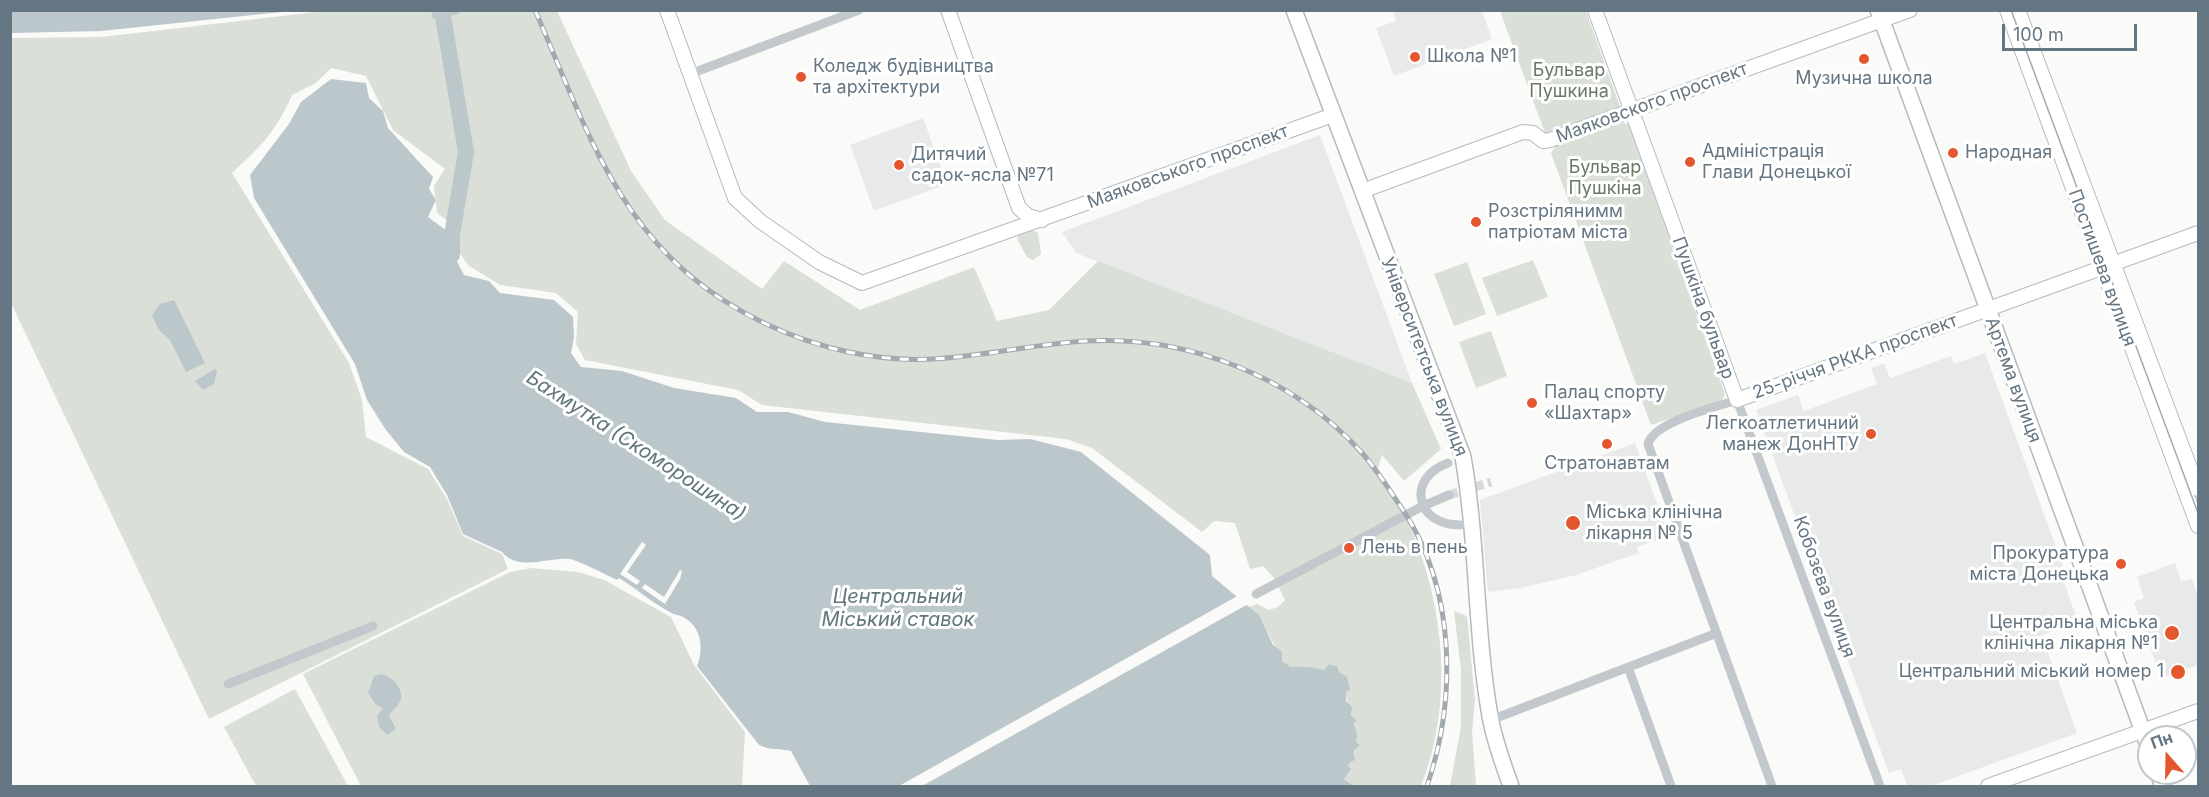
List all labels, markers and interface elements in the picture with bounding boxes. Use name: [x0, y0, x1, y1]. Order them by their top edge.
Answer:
scale bar: [2005, 12, 2140, 50]
text: 100 m: [2013, 24, 2064, 45]
place label: Школа №1: [1427, 46, 1517, 68]
marker: Школа №1: [1408, 50, 1422, 64]
marker: Музична школа: [1857, 52, 1871, 66]
place label: Коледж будівництва та архітектури: [813, 56, 994, 98]
street label: Маяковского проспект: [1553, 58, 1751, 148]
park label: Бульвар Пушкина: [1529, 60, 1609, 103]
place label: Музична школа: [1795, 68, 1933, 90]
marker: Коледж будівництва та архітектури: [794, 70, 808, 84]
street label: Маяковського проспект: [1084, 121, 1292, 213]
place label: Адміністрація Глави Донецької: [1702, 141, 1851, 184]
place label: Народная: [1965, 142, 2052, 164]
place label: Дитячий садок-ясла №71: [911, 144, 1054, 186]
marker: Народная: [1946, 146, 1960, 160]
marker: Адміністрація Глави Донецької: [1683, 155, 1697, 169]
park label: Бульвар Пушкіна: [1568, 157, 1642, 200]
marker: Дитячий садок-ясла №71: [892, 158, 906, 172]
street label: Постишева вулиця: [2064, 187, 2140, 349]
place label: Розстрілянимм патріотам міста: [1488, 201, 1628, 244]
marker: Розстрілянимм патріотам міста: [1469, 215, 1483, 229]
street label: Пушкіна бульвар: [1667, 234, 1739, 382]
street label: Університетська вулиця: [1376, 254, 1472, 460]
street label: 25-річчя РККА проспект: [1750, 310, 1960, 404]
street label: Артема вулиця: [1980, 314, 2046, 446]
water label: Бахмутка (Скоморошина): [522, 366, 750, 526]
place label: Палац спорту «Шахтар»: [1544, 382, 1665, 424]
marker: Палац спорту «Шахтар»: [1525, 396, 1539, 410]
place label: Легкоатлетичний манеж ДонНТУ: [1706, 413, 1859, 456]
marker: Легкоатлетичний манеж ДонНТУ: [1864, 427, 1878, 441]
marker: Стратонавтам: [1600, 437, 1614, 451]
place label: Стратонавтам: [1544, 453, 1670, 475]
place label: Міська клінічна лікарня № 5: [1586, 502, 1723, 544]
street label: Кобозєва вулиця: [1788, 513, 1860, 661]
marker: Міська клінічна лікарня № 5: [1564, 514, 1582, 532]
place label: Лень в пень: [1361, 537, 1468, 559]
marker: Лень в пень: [1342, 541, 1356, 555]
place label: Прокуратура міста Донецька: [1970, 543, 2109, 586]
marker: Прокуратура міста Донецька: [2114, 557, 2128, 571]
water label: Центральний Міський ставок: [822, 585, 974, 632]
place label: Центральна міська клінічна лікарня №1: [1984, 612, 2158, 654]
marker: Центральна міська клінічна лікарня №1: [2163, 624, 2181, 642]
place label: Центральний міський номер 1: [1899, 661, 2164, 683]
marker: Центральний міський номер 1: [2169, 663, 2187, 681]
north arrow: [2137, 725, 2197, 785]
text: Пн: [2148, 727, 2175, 753]

